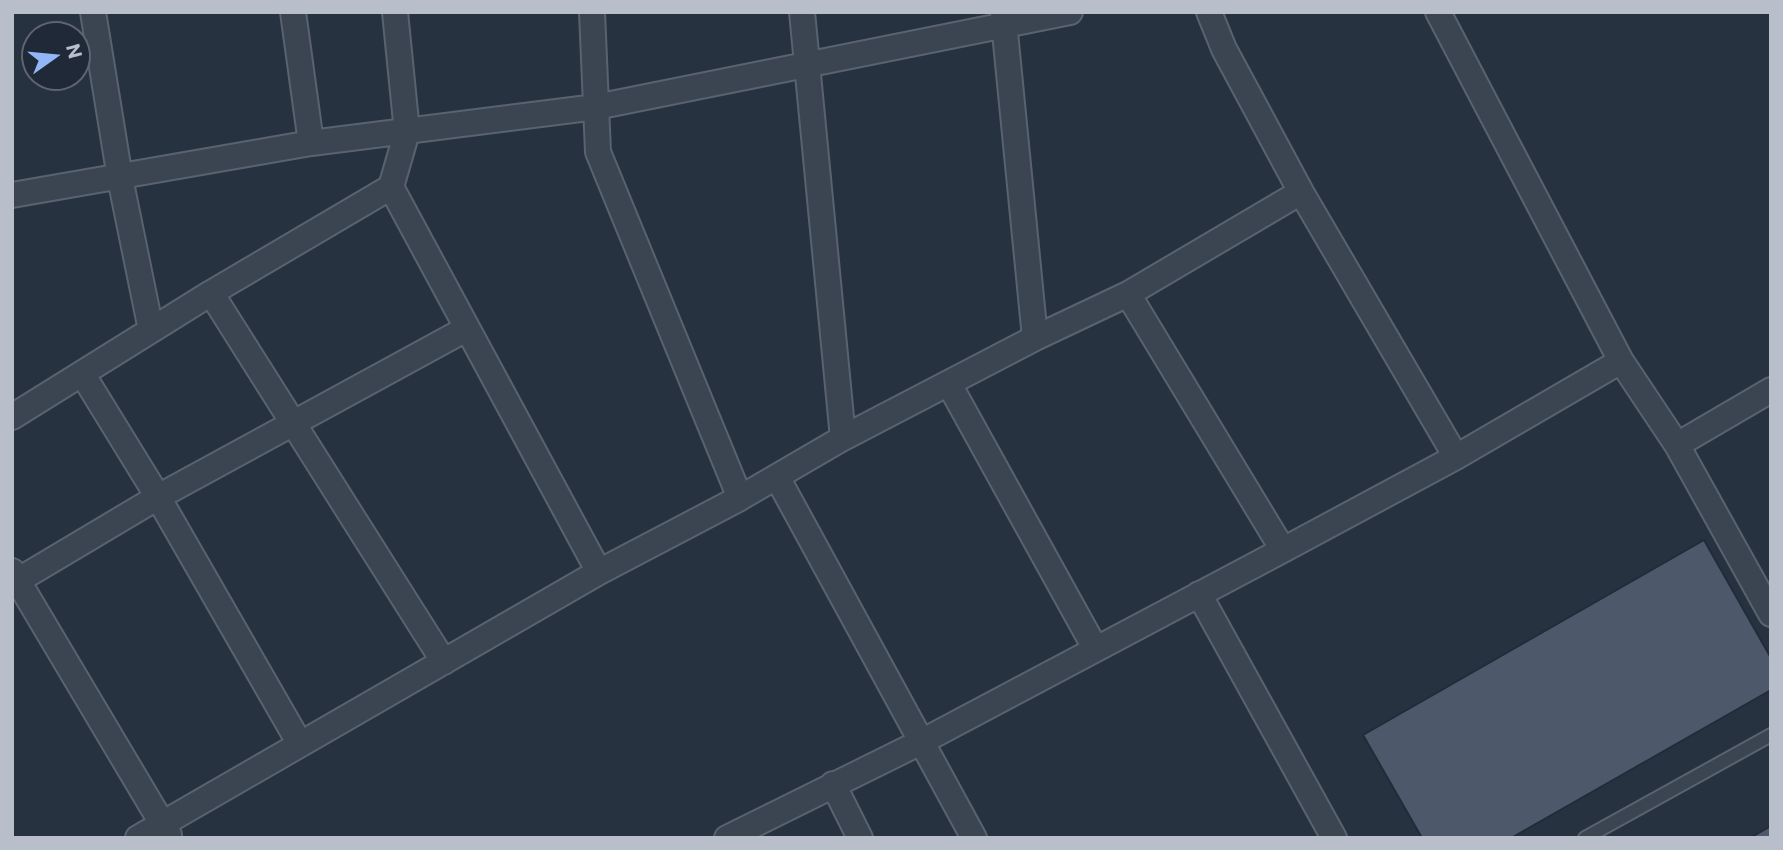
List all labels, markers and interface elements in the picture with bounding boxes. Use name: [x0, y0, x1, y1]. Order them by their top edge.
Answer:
north arrow: [21, 21, 91, 91]
text: N: [62, 41, 88, 61]

